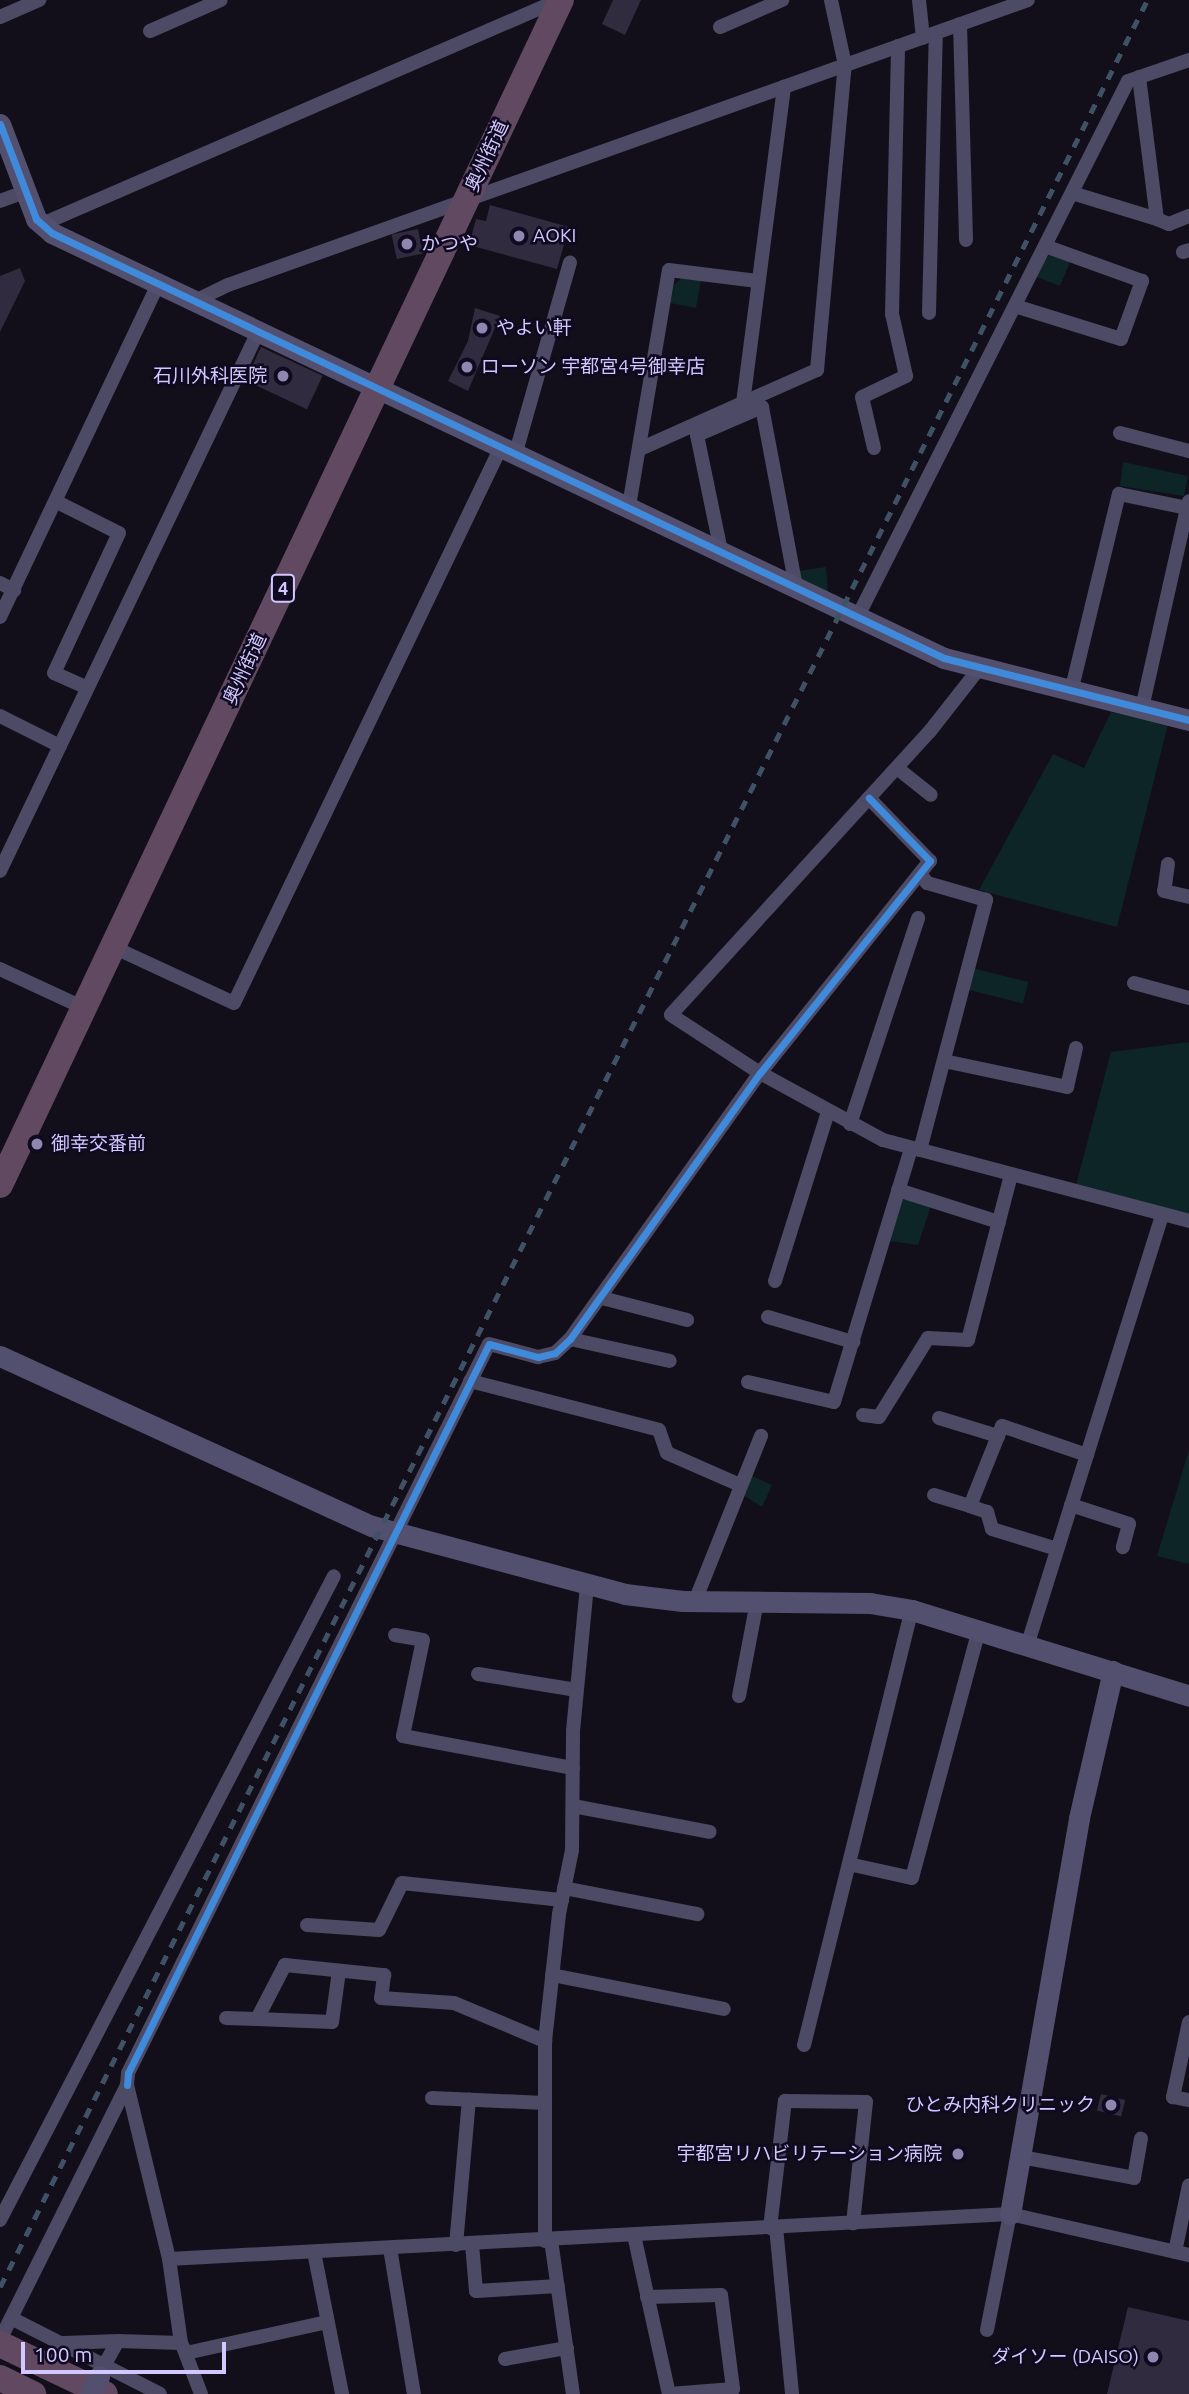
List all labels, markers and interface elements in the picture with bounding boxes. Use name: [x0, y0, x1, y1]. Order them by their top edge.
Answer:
street label: 奥州街道: [461, 117, 513, 195]
place label: AOKI: [533, 225, 576, 247]
marker: AOKI: [511, 228, 527, 244]
place label: かつや: [421, 233, 478, 255]
marker: かつや: [399, 236, 415, 252]
place label: やよい軒: [496, 317, 572, 339]
marker: やよい軒: [474, 320, 490, 336]
place label: ローソン 宇都宮4号御幸店: [481, 356, 705, 378]
marker: ローソン 宇都宮4号御幸店: [459, 359, 475, 375]
place label: 石川外科医院: [153, 365, 267, 387]
marker: 石川外科医院: [273, 366, 293, 386]
road number: 4: [271, 574, 295, 602]
street label: 奥州街道: [219, 630, 271, 708]
place label: 御幸交番前: [51, 1133, 146, 1155]
marker: 御幸交番前: [29, 1136, 45, 1152]
place label: ひとみ内科クリニック: [905, 2094, 1095, 2116]
marker: ひとみ内科クリニック: [1101, 2095, 1121, 2115]
place label: 宇都宮リハビリテーション病院: [676, 2143, 942, 2165]
marker: 宇都宮リハビリテーション病院: [948, 2144, 968, 2164]
scale bar: [24, 2328, 229, 2372]
text: 100 m: [34, 2342, 92, 2366]
place label: ダイソー (DAISO): [992, 2346, 1139, 2368]
marker: ダイソー (DAISO): [1145, 2349, 1161, 2365]

